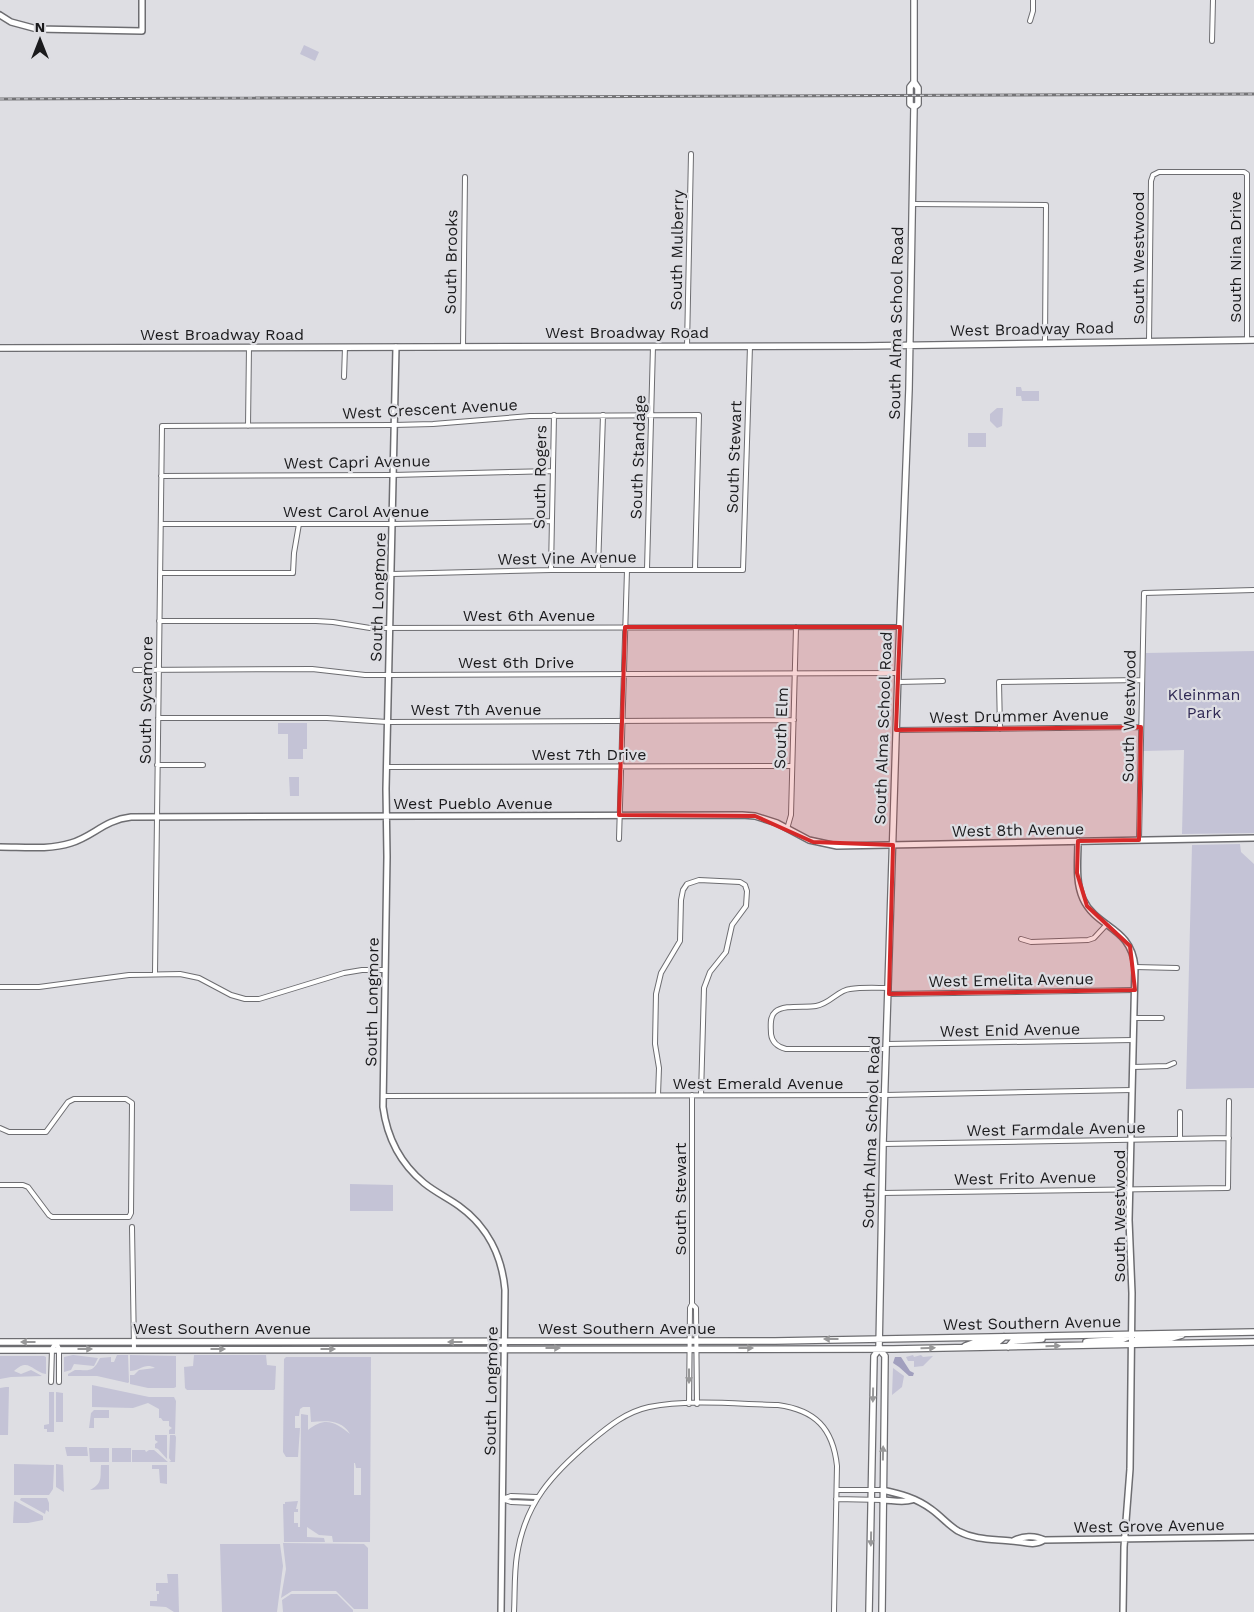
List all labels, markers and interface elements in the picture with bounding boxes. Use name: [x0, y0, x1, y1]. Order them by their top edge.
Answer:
north arrow: [15, 15, 65, 65]
text: N: [35, 19, 45, 35]
street label: South Mulberry: [666, 189, 688, 311]
street label: South Nina Drive: [1226, 191, 1245, 323]
street label: South Westwood: [1129, 192, 1148, 324]
street label: South Brooks: [441, 209, 461, 315]
street label: South Alma School Road: [885, 226, 907, 420]
street label: West Broadway Road: [950, 318, 1114, 340]
street label: West Broadway Road: [545, 323, 709, 342]
street label: West Broadway Road: [140, 325, 304, 344]
street label: South Standage: [626, 394, 650, 520]
street label: West Crescent Avenue: [342, 395, 518, 423]
street label: South Stewart: [723, 400, 745, 514]
street label: South Rogers: [530, 425, 550, 529]
street label: West Capri Avenue: [283, 451, 431, 473]
street label: West Carol Avenue: [283, 502, 429, 521]
street label: South Longmore: [366, 532, 390, 662]
street label: West Vine Avenue: [497, 547, 637, 569]
street label: West 6th Avenue: [463, 606, 595, 625]
street label: South Alma School Road: [870, 631, 896, 825]
street label: South Sycamore: [135, 636, 157, 764]
street label: South Westwood: [1118, 649, 1140, 783]
street label: West 6th Drive: [458, 653, 574, 672]
park label: Kleinman Park: [1168, 685, 1241, 722]
street label: South Elm: [770, 687, 792, 769]
street label: West 7th Avenue: [410, 700, 542, 719]
street label: West Drummer Avenue: [929, 705, 1109, 727]
street label: West 7th Drive: [532, 745, 646, 764]
street label: West Pueblo Avenue: [393, 794, 553, 813]
street label: West 8th Avenue: [952, 819, 1084, 841]
street label: South Longmore: [361, 937, 383, 1067]
street label: West Emelita Avenue: [928, 969, 1094, 991]
street label: West Enid Avenue: [940, 1019, 1080, 1041]
street label: South Alma School Road: [858, 1035, 884, 1229]
street label: West Emerald Avenue: [672, 1074, 844, 1093]
street label: West Farmdale Avenue: [966, 1118, 1146, 1140]
street label: South Stewart: [671, 1142, 690, 1255]
street label: South Westwood: [1110, 1150, 1129, 1282]
street label: West Frito Avenue: [954, 1167, 1096, 1189]
street label: West Southern Avenue: [943, 1312, 1121, 1334]
street label: West Southern Avenue: [133, 1319, 311, 1338]
street label: West Southern Avenue: [538, 1319, 716, 1338]
street label: South Longmore: [480, 1326, 502, 1456]
one-way arrow: [823, 1335, 839, 1343]
one-way arrow: [20, 1338, 36, 1346]
one-way arrow: [447, 1338, 463, 1346]
one-way arrow: [1045, 1341, 1061, 1349]
one-way arrow: [545, 1344, 561, 1352]
one-way arrow: [738, 1344, 754, 1352]
one-way arrow: [920, 1344, 936, 1352]
one-way arrow: [77, 1345, 93, 1353]
one-way arrow: [210, 1345, 226, 1353]
one-way arrow: [320, 1345, 336, 1353]
one-way arrow: [685, 1368, 693, 1384]
one-way arrow: [869, 1388, 877, 1404]
one-way arrow: [879, 1444, 887, 1460]
street label: West Grove Avenue: [1073, 1515, 1225, 1537]
one-way arrow: [866, 1531, 874, 1547]

